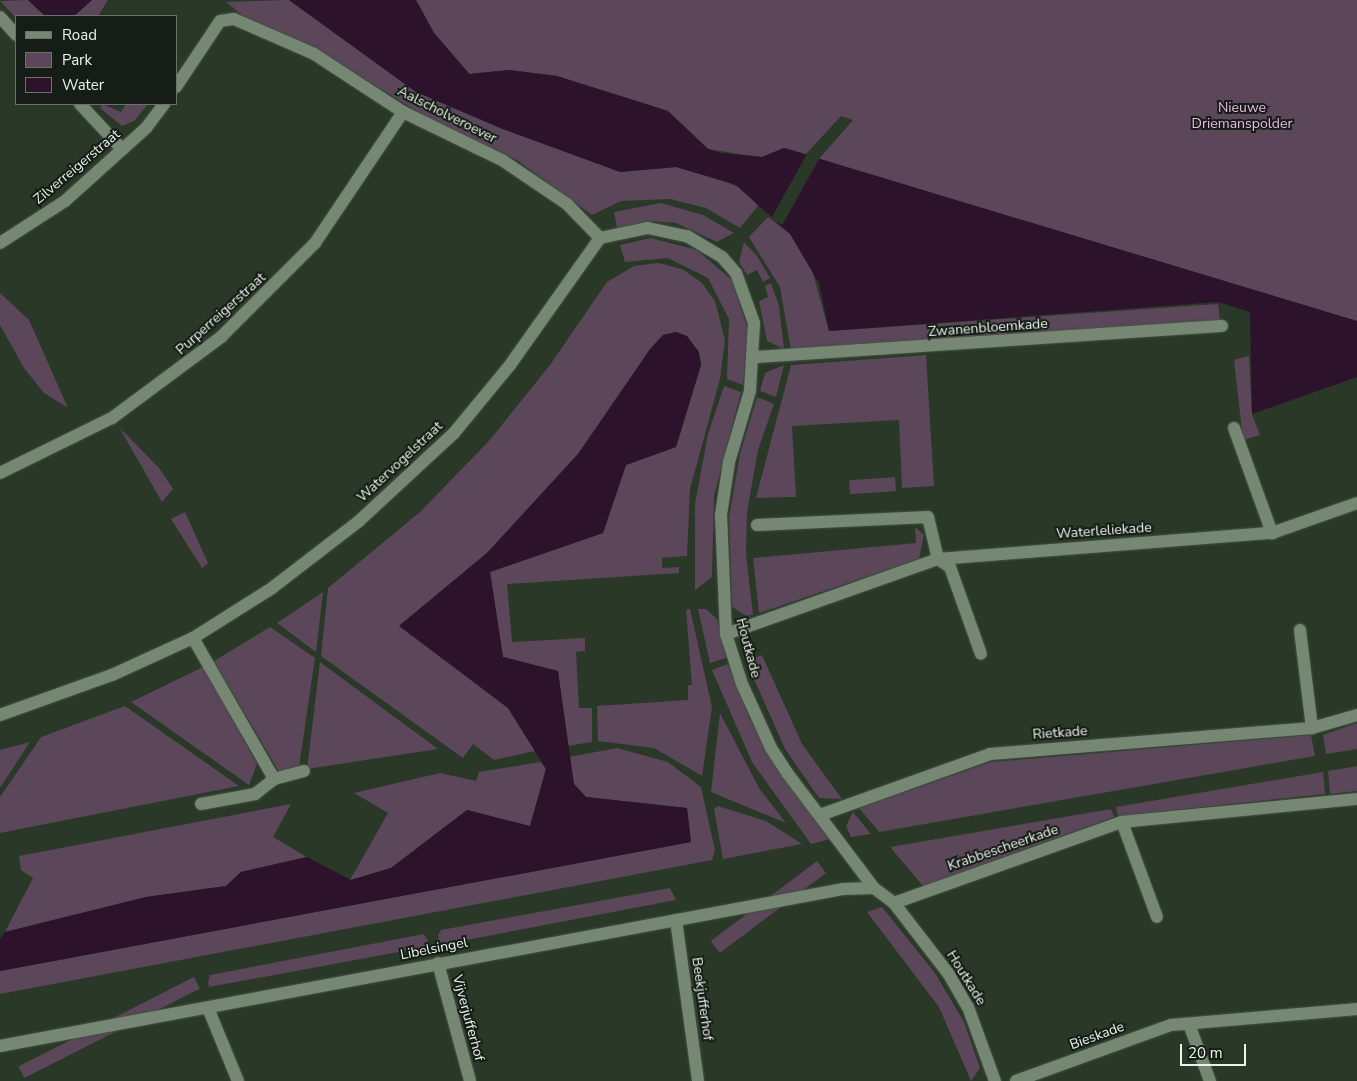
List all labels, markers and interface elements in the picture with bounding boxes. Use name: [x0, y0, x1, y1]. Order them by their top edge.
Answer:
legend: [15, 15, 178, 105]
text: Road: [62, 25, 97, 45]
text: Park: [62, 50, 92, 70]
text: Water: [62, 75, 104, 95]
street label: Aalscholveroever: [395, 83, 499, 147]
park label: Nieuwe Driemanspolder: [1192, 100, 1292, 132]
street label: Zilverreigerstraat: [30, 126, 124, 208]
street label: Purperreigerstraat: [173, 269, 269, 359]
street label: Zwanenbloemkade: [928, 315, 1048, 341]
street label: Watervogelstraat: [354, 418, 446, 506]
street label: Waterleliekade: [1056, 519, 1152, 543]
street label: Houtkade: [732, 616, 764, 680]
street label: Rietkade: [1032, 723, 1088, 743]
street label: Krabbescheerkade: [945, 821, 1061, 875]
street label: Libelsingel: [399, 934, 469, 964]
street label: Houtkade: [943, 948, 989, 1008]
street label: Beekjufferhof: [688, 956, 716, 1042]
street label: Vijverjufferhof: [448, 973, 488, 1063]
street label: Bieskade: [1067, 1018, 1127, 1054]
scale bar: [1182, 1034, 1248, 1066]
text: 20 m: [1188, 1043, 1223, 1063]

